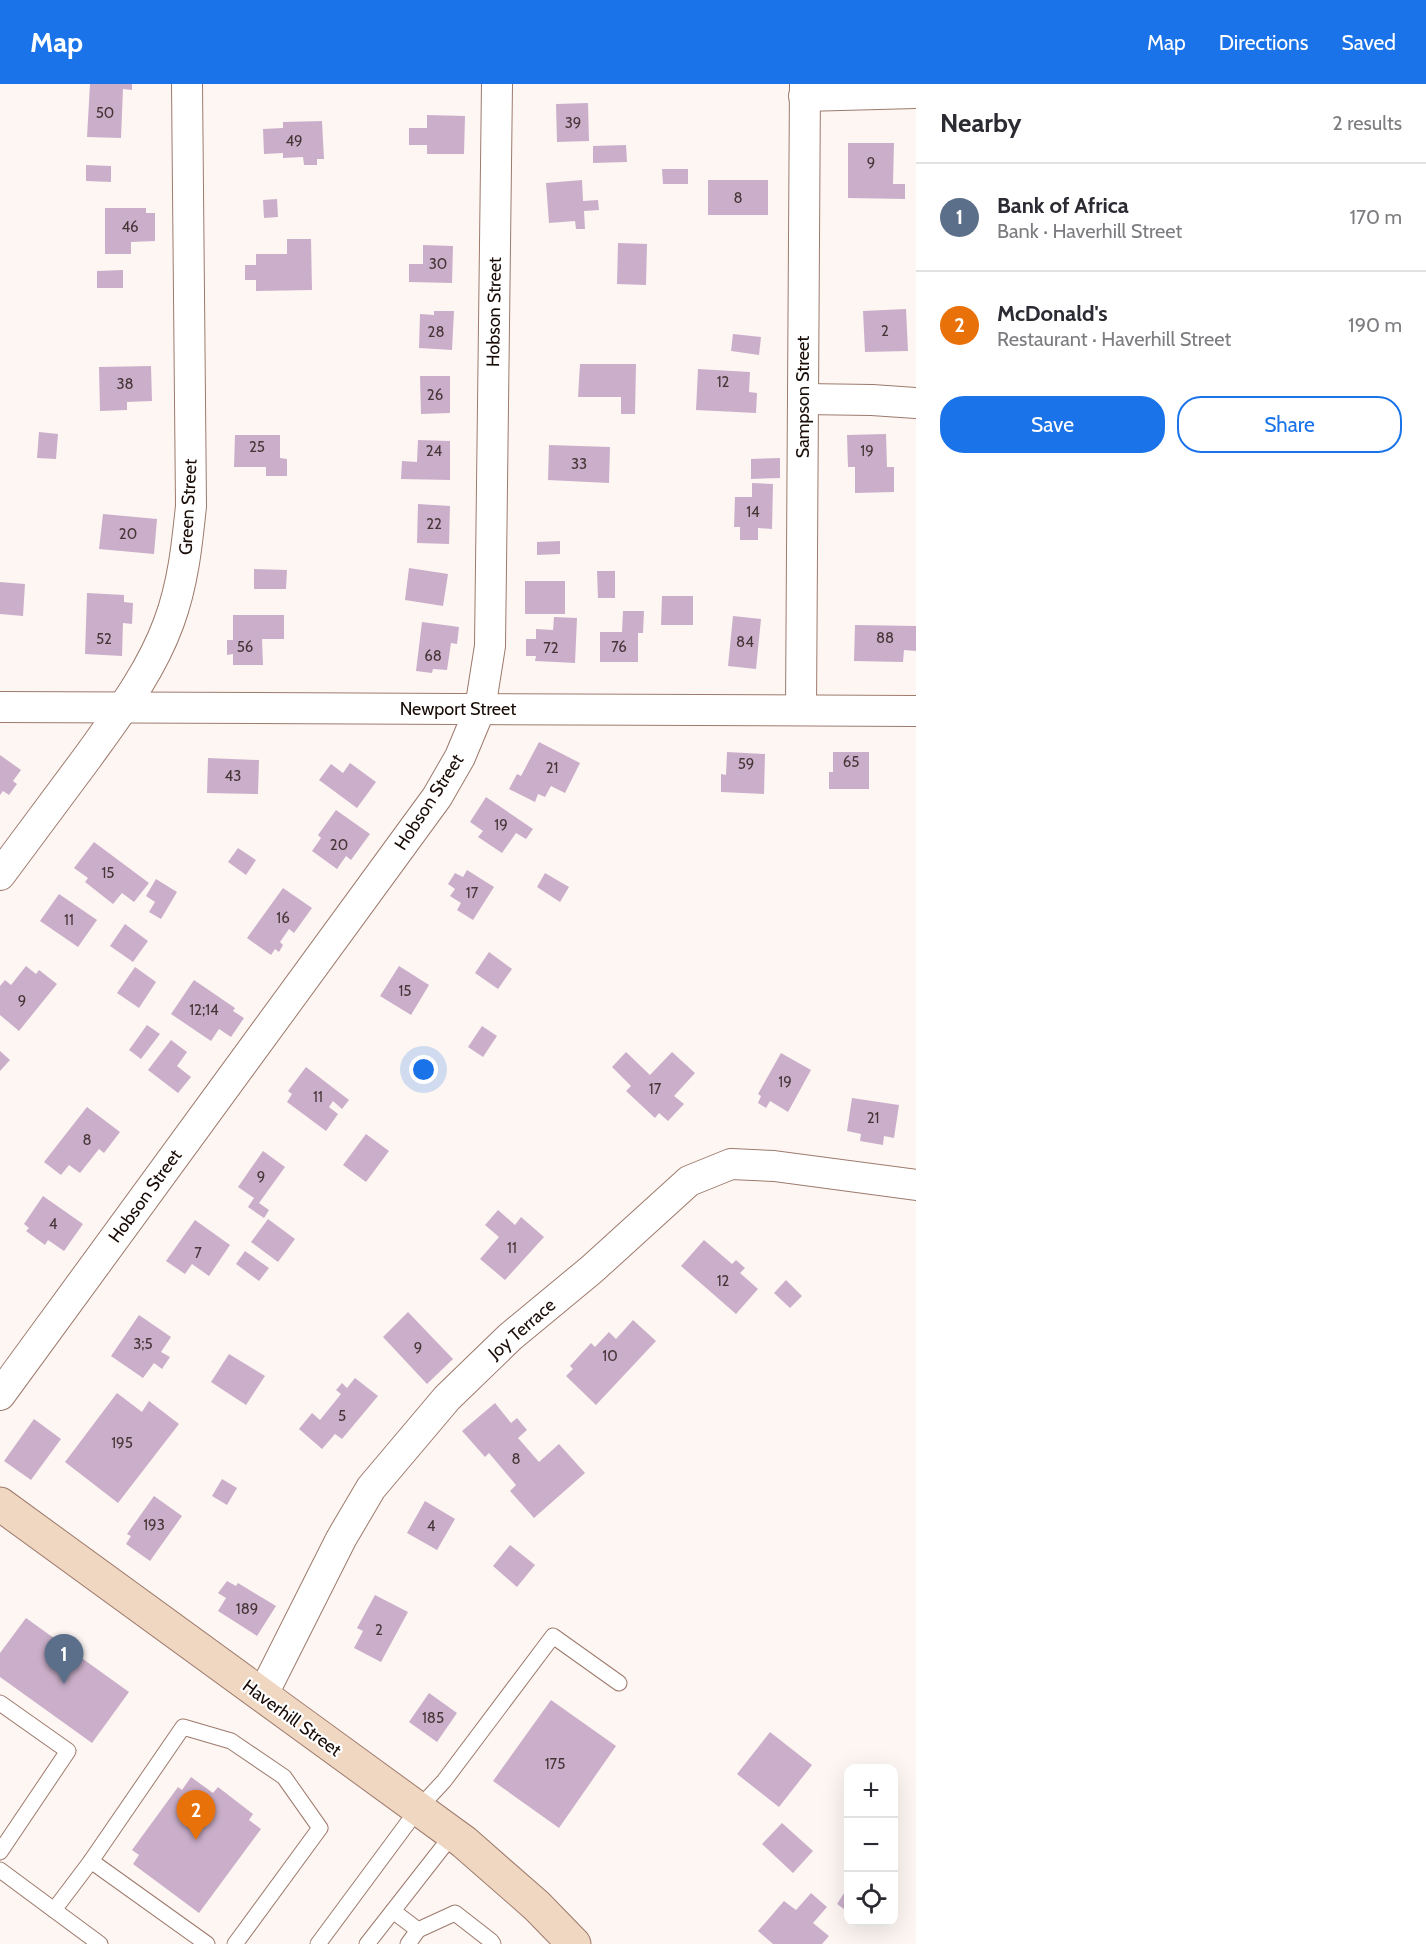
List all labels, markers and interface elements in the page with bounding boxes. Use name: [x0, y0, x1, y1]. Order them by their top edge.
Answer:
text: Map: [30, 25, 83, 59]
text: Map: [1147, 30, 1186, 55]
text: Directions: [1219, 30, 1308, 55]
text: Saved: [1341, 30, 1396, 55]
house number: 50: [96, 104, 114, 122]
text: Nearby: [940, 107, 1021, 139]
text: 2 results: [1332, 111, 1402, 135]
house number: 39: [565, 114, 581, 132]
house number: 49: [285, 132, 303, 150]
house number: 9: [867, 154, 875, 172]
house number: 8: [733, 189, 743, 207]
text: Bank of Africa: [997, 192, 1129, 219]
text: 1: [956, 205, 963, 229]
text: 170 m: [1350, 205, 1402, 229]
house number: 46: [121, 218, 139, 236]
text: Bank · Haverhill Street: [997, 219, 1182, 243]
house number: 30: [429, 255, 447, 273]
street label: Hobson Street: [482, 257, 506, 367]
text: McDonald's: [997, 300, 1108, 327]
text: 2: [954, 313, 965, 337]
text: 190 m: [1348, 313, 1402, 337]
house number: 2: [881, 322, 889, 340]
house number: 28: [428, 323, 444, 341]
text: Restaurant · Haverhill Street: [997, 327, 1231, 351]
street label: Sampson Street: [792, 336, 814, 458]
house number: 12: [717, 373, 730, 391]
house number: 38: [116, 375, 134, 393]
house number: 26: [427, 386, 443, 404]
button: Save: [940, 396, 1165, 453]
button: Share: [1177, 396, 1402, 453]
house number: 25: [249, 438, 265, 456]
house number: 24: [426, 442, 443, 460]
house number: 19: [860, 442, 874, 460]
house number: 33: [571, 455, 587, 473]
street label: Green Street: [174, 458, 202, 556]
house number: 14: [746, 503, 760, 521]
house number: 22: [426, 515, 442, 533]
house number: 20: [119, 525, 137, 543]
house number: 88: [876, 629, 894, 647]
house number: 52: [96, 630, 112, 648]
house number: 84: [736, 633, 754, 651]
house number: 56: [237, 638, 253, 656]
house number: 76: [611, 638, 627, 656]
house number: 72: [543, 639, 559, 657]
house number: 68: [424, 647, 442, 665]
street label: Newport Street: [400, 698, 516, 720]
street label: Hobson Street: [390, 750, 468, 854]
house number: 65: [843, 753, 859, 771]
house number: 59: [738, 755, 754, 773]
house number: 21: [546, 759, 558, 777]
house number: 43: [225, 767, 241, 785]
house number: 19: [494, 816, 508, 834]
house number: 20: [330, 836, 348, 854]
house number: 15: [101, 864, 115, 882]
house number: 17: [466, 884, 479, 902]
house number: 16: [276, 909, 290, 927]
house number: 11: [64, 911, 74, 929]
house number: 15: [398, 982, 412, 1000]
house number: 9: [18, 992, 26, 1010]
house number: 12;14: [189, 1001, 219, 1019]
your location: [409, 1055, 438, 1084]
house number: 19: [778, 1073, 792, 1091]
house number: 17: [649, 1080, 662, 1098]
house number: 11: [313, 1088, 323, 1106]
house number: 21: [867, 1109, 879, 1127]
house number: 8: [82, 1131, 92, 1149]
street label: Hobson Street: [104, 1145, 186, 1247]
house number: 9: [257, 1168, 265, 1186]
house number: 4: [49, 1215, 58, 1233]
house number: 11: [507, 1239, 517, 1257]
house number: 7: [194, 1244, 202, 1262]
house number: 12: [717, 1272, 730, 1290]
street label: Joy Terrace: [483, 1294, 560, 1365]
house number: 3;5: [133, 1335, 153, 1353]
house number: 9: [414, 1339, 422, 1357]
house number: 10: [602, 1347, 618, 1365]
house number: 5: [338, 1407, 346, 1425]
house number: 195: [111, 1434, 133, 1452]
house number: 8: [511, 1450, 521, 1468]
house number: 193: [143, 1516, 165, 1534]
house number: 4: [427, 1517, 436, 1535]
house number: 189: [236, 1600, 258, 1618]
house number: 2: [375, 1621, 383, 1639]
pin: 1: [44, 1634, 84, 1684]
street label: Haverhill Street: [238, 1675, 346, 1761]
house number: 185: [422, 1709, 444, 1727]
house number: 175: [545, 1755, 565, 1773]
map controls: [844, 1764, 898, 1926]
button: +: [844, 1764, 898, 1818]
pin: 2: [176, 1790, 216, 1840]
button: −: [844, 1818, 898, 1872]
button: locate: [844, 1872, 898, 1926]

